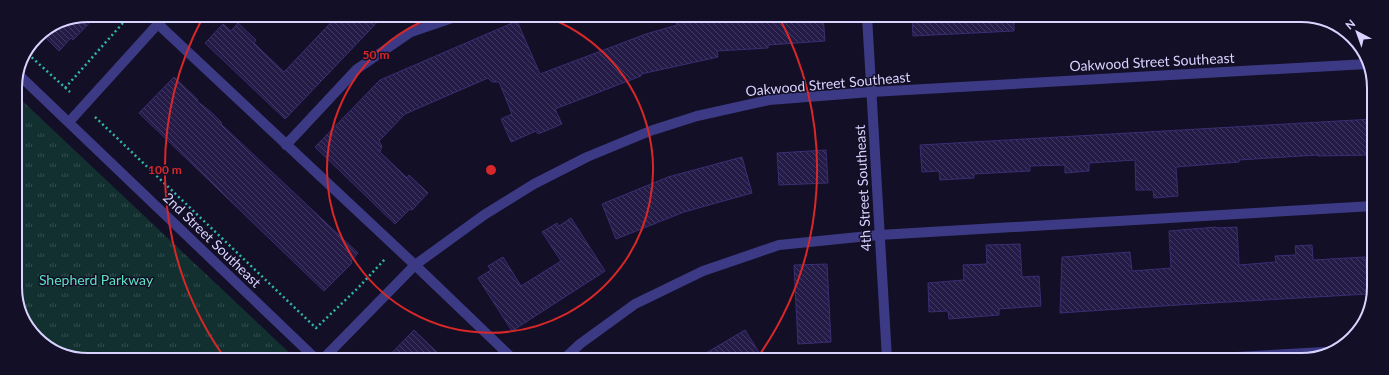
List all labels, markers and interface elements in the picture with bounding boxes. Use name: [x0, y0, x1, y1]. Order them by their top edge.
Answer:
north arrow: [1337, 12, 1377, 52]
text: N: [1343, 16, 1358, 32]
text: 50 m: [363, 47, 389, 62]
street label: Oakwood Street Southeast: [1069, 49, 1235, 74]
street label: Oakwood Street Southeast: [745, 68, 911, 99]
street label: 4th Street Southeast: [851, 124, 874, 252]
text: 100 m: [148, 162, 182, 177]
centre of rings: [484, 163, 498, 177]
street label: 2nd Street Southeast: [160, 189, 265, 291]
park label: Shepherd Parkway: [39, 271, 154, 288]

